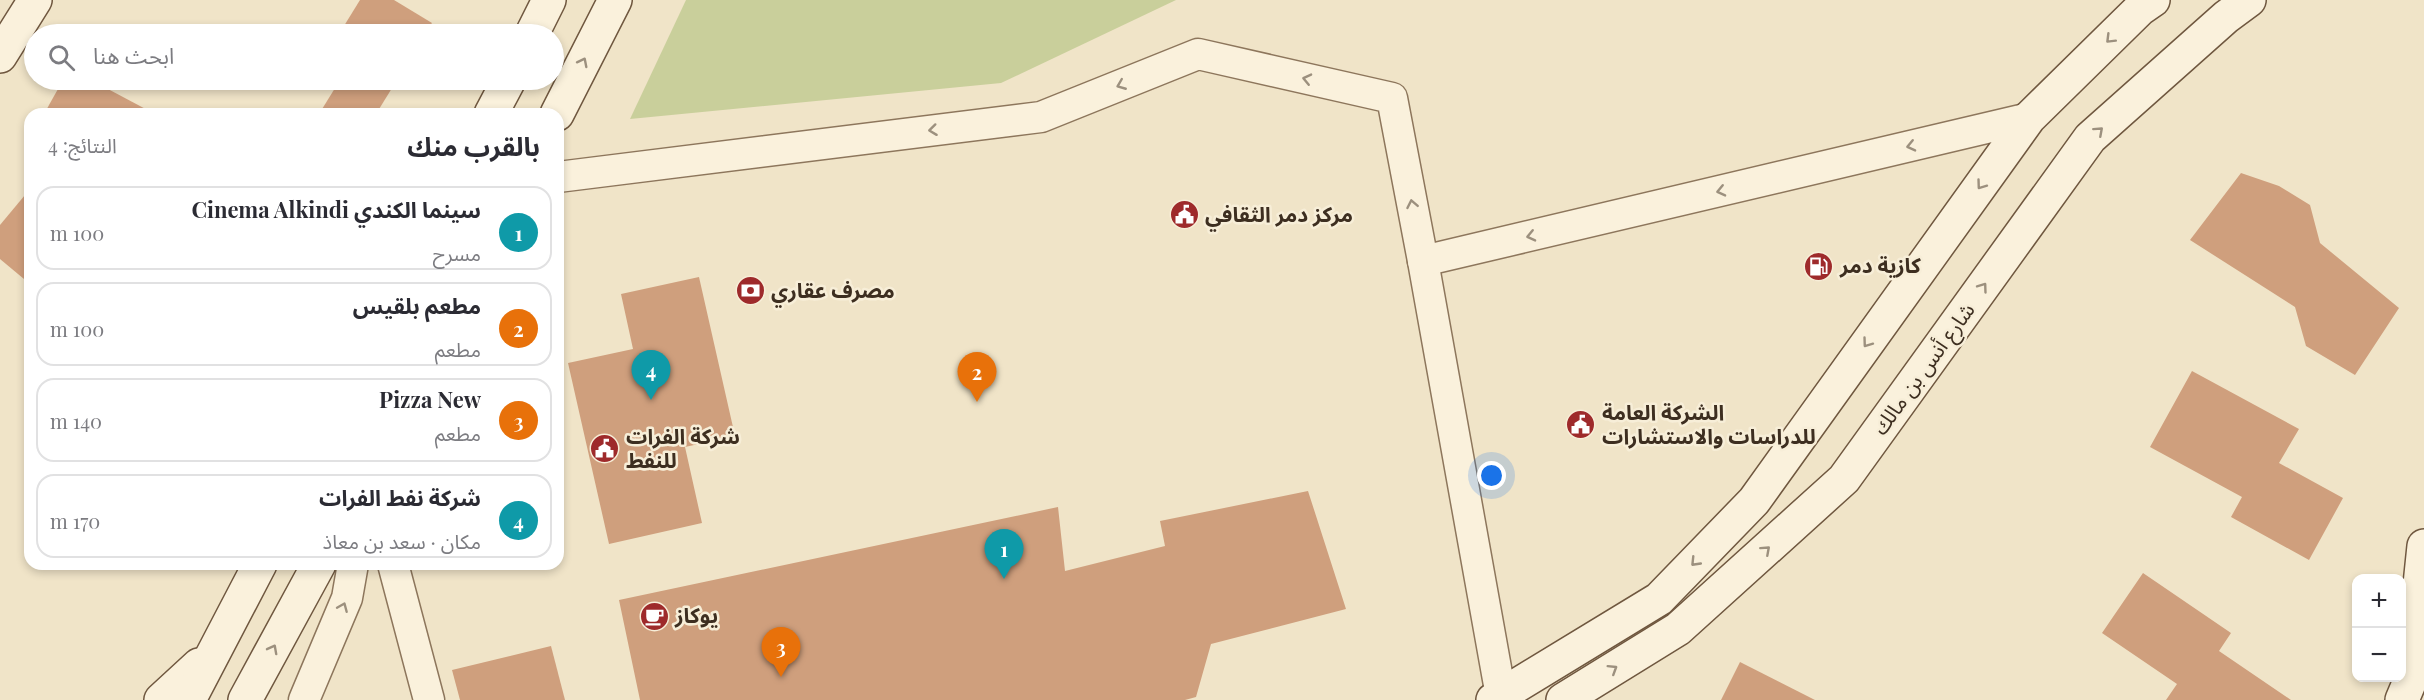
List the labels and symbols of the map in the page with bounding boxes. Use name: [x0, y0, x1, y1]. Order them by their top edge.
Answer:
one-way arrow: [2106, 32, 2116, 43]
one-way arrow: [576, 57, 588, 68]
one-way arrow: [1302, 73, 1312, 86]
one-way arrow: [1116, 78, 1127, 90]
one-way arrow: [928, 124, 937, 136]
one-way arrow: [2092, 127, 2102, 138]
one-way arrow: [1906, 139, 1916, 152]
one-way arrow: [1977, 178, 1988, 189]
one-way arrow: [1716, 183, 1726, 196]
public building icon: مركز دمر الثقافي: [1168, 199, 1200, 231]
place label: مركز دمر الثقافي: [1205, 199, 1353, 232]
one-way arrow: [1406, 199, 1419, 209]
one-way arrow: [1526, 228, 1536, 241]
fuel station icon: كازية دمر: [1803, 250, 1835, 282]
place label: كازية دمر: [1839, 250, 1921, 278]
bank icon: مصرف عقاري: [734, 275, 766, 307]
place label: مصرف عقاري: [771, 275, 895, 308]
one-way arrow: [1975, 283, 1986, 294]
street label: شارع أنس بن مالك: [1865, 296, 1982, 441]
one-way arrow: [1864, 337, 1875, 348]
pin: 4: [632, 350, 670, 400]
pin: 2: [958, 352, 996, 402]
place label: الشركة العامة للدراسات والاستشارات: [1602, 397, 1816, 449]
public building icon: الشركة العامة للدراسات والاستشارات: [1565, 409, 1597, 441]
place label: شركة الفرات للنفط: [626, 421, 740, 473]
public building icon: شركة الفرات للنفط: [589, 433, 621, 465]
your location: [1477, 461, 1506, 490]
pin: 1: [984, 530, 1024, 579]
one-way arrow: [1759, 546, 1770, 557]
one-way arrow: [1691, 555, 1702, 565]
cafe icon: يوكاز: [638, 600, 670, 632]
place label: يوكاز: [674, 600, 718, 628]
one-way arrow: [336, 603, 348, 614]
pin: 3: [762, 628, 800, 677]
one-way arrow: [266, 644, 277, 655]
one-way arrow: [1607, 665, 1617, 677]

